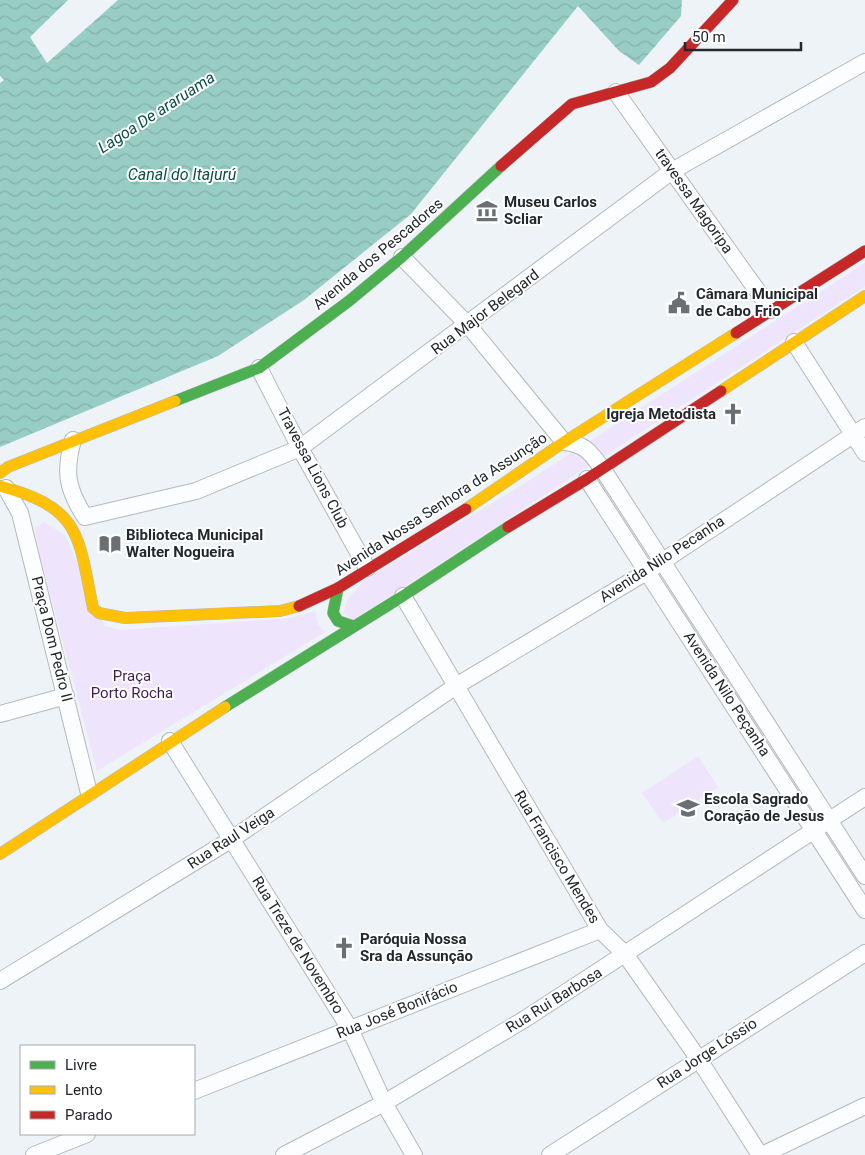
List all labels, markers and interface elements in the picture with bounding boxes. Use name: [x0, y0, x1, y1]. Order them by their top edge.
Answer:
scale bar: [685, 20, 801, 52]
text: 50 m: [692, 28, 726, 46]
water label: Lagoa De araruama: [94, 68, 218, 157]
street label: travessa Magoripa: [651, 145, 737, 257]
water label: Canal do Itajurú: [128, 165, 237, 184]
place label: Museu Carlos Scliar: [504, 193, 597, 228]
street label: Avenida dos Pescadores: [309, 194, 447, 314]
museum icon: Museu Carlos Scliar: [474, 198, 500, 224]
street label: Rua Major Belegard: [427, 266, 543, 358]
place label: Câmara Municipal de Cabo Frio: [696, 285, 818, 320]
public building icon: Câmara Municipal de Cabo Frio: [666, 290, 692, 316]
church icon: Igreja Metodista: [720, 401, 746, 427]
street label: Travessa Lions Club: [274, 405, 352, 531]
place label: Igreja Metodista: [606, 405, 716, 423]
street label: Avenida Nossa Senhora da Assunção: [332, 429, 550, 579]
street label: Avenida Nilo Pecanha: [596, 512, 728, 606]
place label: Biblioteca Municipal Walter Nogueira: [126, 526, 263, 561]
library icon: Biblioteca Municipal Walter Nogueira: [97, 531, 123, 557]
street label: Praça Dom Pedro II: [28, 574, 76, 704]
street label: Avenida Nilo Peçanha: [680, 628, 774, 760]
park label: Praça Porto Rocha: [91, 667, 173, 702]
street label: Rua Francisco Mendes: [510, 787, 604, 927]
place label: Escola Sagrado Coração de Jesus: [704, 790, 824, 825]
school or university icon: Escola Sagrado Coração de Jesus: [675, 795, 701, 821]
street label: Rua Raul Veiga: [184, 803, 278, 873]
street label: Rua Treze de Novembro: [248, 873, 348, 1017]
place label: Paróquia Nossa Sra da Assunção: [360, 930, 473, 965]
church icon: Paróquia Nossa Sra da Assunção: [331, 935, 357, 961]
street label: Rua Rui Barbosa: [503, 963, 605, 1037]
street label: Rua José Bonifácio: [334, 978, 460, 1042]
street label: Rua Jorge Lóssio: [654, 1014, 760, 1092]
legend: [20, 1045, 195, 1135]
text: Livre: [65, 1056, 97, 1074]
text: Lento: [65, 1081, 103, 1099]
text: Parado: [65, 1106, 113, 1124]

